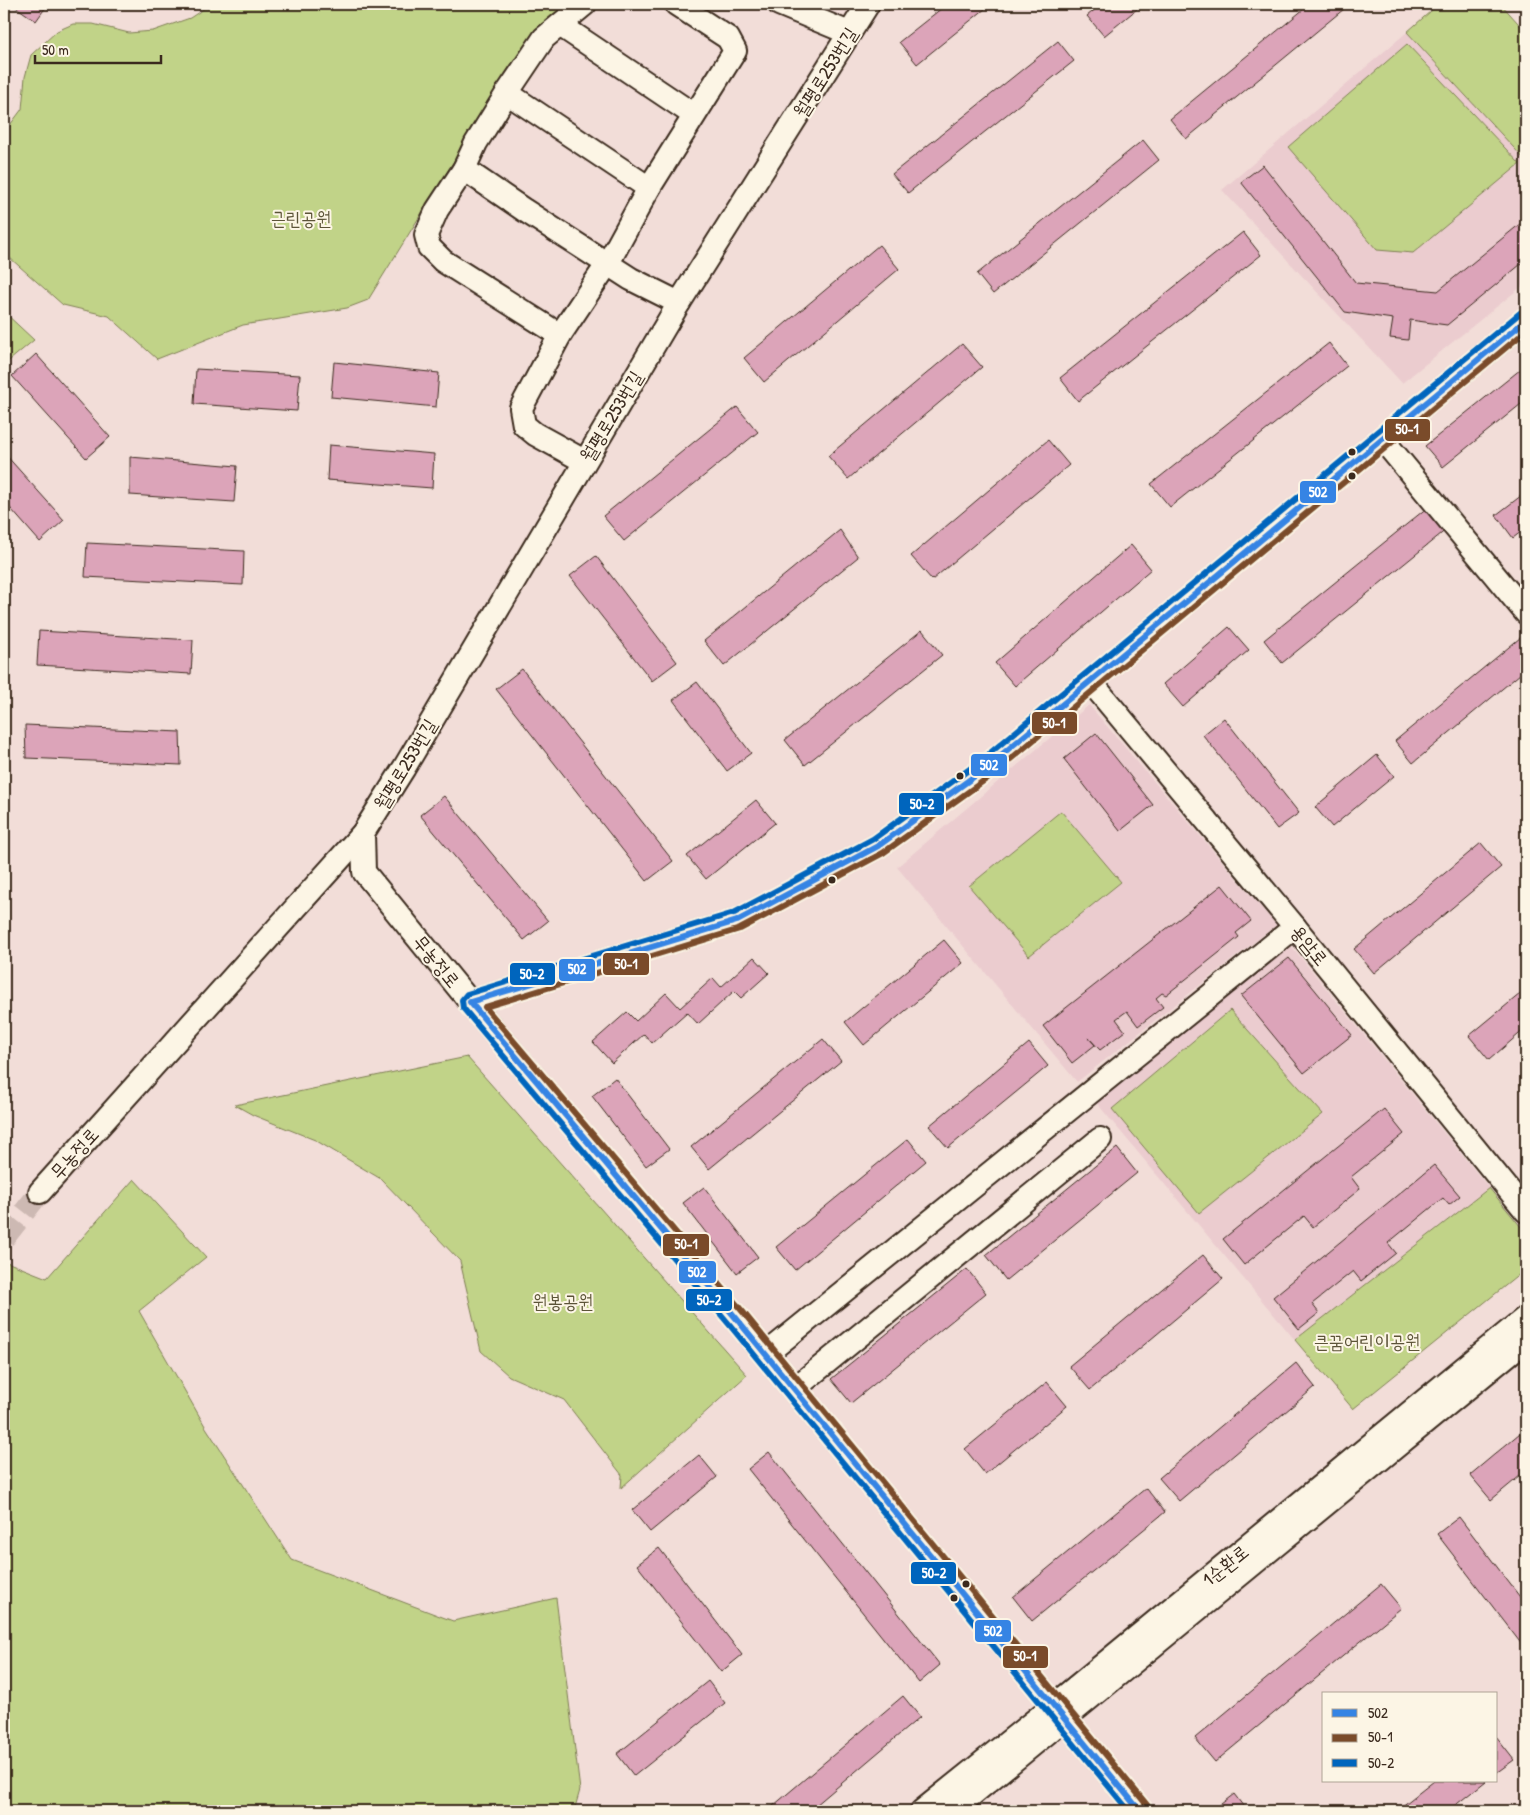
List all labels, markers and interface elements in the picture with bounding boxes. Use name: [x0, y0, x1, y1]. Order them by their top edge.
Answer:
street label: 월평로253번길: [787, 22, 863, 122]
scale bar: [35, 32, 161, 64]
text: 50 m: [42, 39, 69, 60]
park label: 근린공원: [270, 205, 332, 231]
street label: 월평로253번길: [574, 366, 648, 466]
line badge: 50-1: [1384, 418, 1431, 442]
text: 50-1: [1396, 419, 1418, 438]
unlabelled marker: [1347, 447, 1357, 457]
unlabelled marker: [1347, 471, 1357, 481]
line badge: 502: [1299, 480, 1337, 504]
text: 502: [1309, 482, 1328, 501]
line badge: 50-1: [1031, 711, 1078, 735]
text: 50-1: [1043, 713, 1065, 732]
street label: 월평로253번길: [368, 714, 442, 814]
line badge: 502: [970, 753, 1008, 777]
text: 502: [980, 755, 999, 774]
unlabelled marker: [955, 771, 965, 781]
line badge: 50-2: [898, 792, 945, 816]
text: 50-2: [910, 794, 935, 813]
unlabelled marker: [827, 875, 837, 885]
street label: 용암로: [1285, 919, 1335, 971]
street label: 무농정로: [408, 929, 466, 993]
line badge: 50-1: [602, 952, 650, 976]
text: 50-1: [615, 954, 637, 973]
line badge: 502: [558, 958, 596, 982]
text: 502: [568, 959, 587, 978]
line badge: 50-2: [509, 962, 556, 986]
text: 50-2: [520, 964, 545, 983]
street label: 무농정로: [44, 1122, 104, 1184]
line badge: 50-1: [662, 1233, 710, 1257]
text: 50-1: [675, 1234, 697, 1253]
line badge: 502: [678, 1260, 717, 1284]
text: 502: [688, 1262, 707, 1281]
park label: 원봉공원: [532, 1288, 594, 1314]
line badge: 50-2: [685, 1288, 733, 1312]
text: 50-2: [697, 1290, 722, 1309]
park label: 큰꿈어린이공원: [1313, 1328, 1421, 1354]
street label: 1순환로: [1196, 1538, 1254, 1592]
line badge: 50-2: [910, 1561, 957, 1585]
text: 50-2: [922, 1563, 947, 1582]
unlabelled marker: [961, 1579, 971, 1589]
unlabelled marker: [949, 1593, 959, 1603]
line badge: 502: [974, 1619, 1012, 1643]
text: 502: [984, 1621, 1003, 1640]
line badge: 50-1: [1002, 1645, 1049, 1669]
text: 50-1: [1014, 1646, 1036, 1665]
legend: [1322, 1692, 1498, 1782]
text: 502: [1368, 1702, 1388, 1723]
text: 50-1: [1368, 1726, 1393, 1747]
text: 50-2: [1368, 1752, 1394, 1773]

